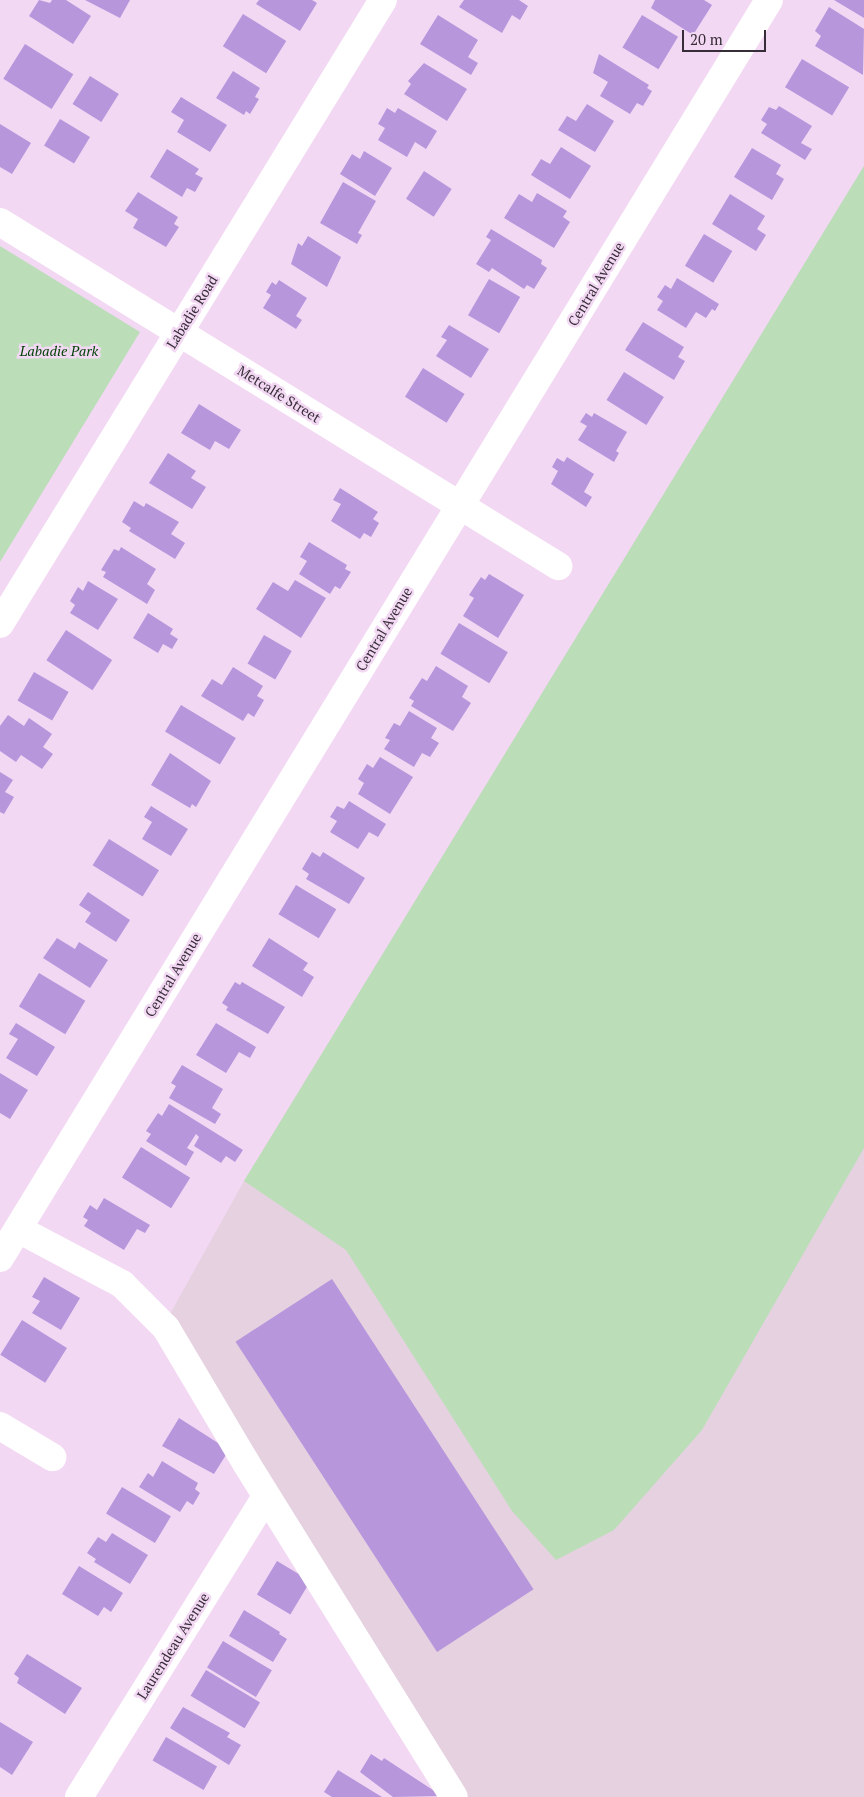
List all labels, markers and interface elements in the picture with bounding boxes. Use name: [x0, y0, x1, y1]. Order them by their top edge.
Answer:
scale bar: [684, 20, 768, 52]
text: 20 m: [690, 29, 723, 49]
street label: Central Avenue: [564, 239, 628, 329]
street label: Labadie Road: [163, 272, 221, 352]
park label: Labadie Park: [20, 343, 98, 359]
street label: Metcalfe Street: [234, 362, 324, 426]
street label: Central Avenue: [352, 584, 416, 674]
street label: Central Avenue: [141, 930, 205, 1020]
street label: Laurendeau Avenue: [133, 1590, 213, 1702]

